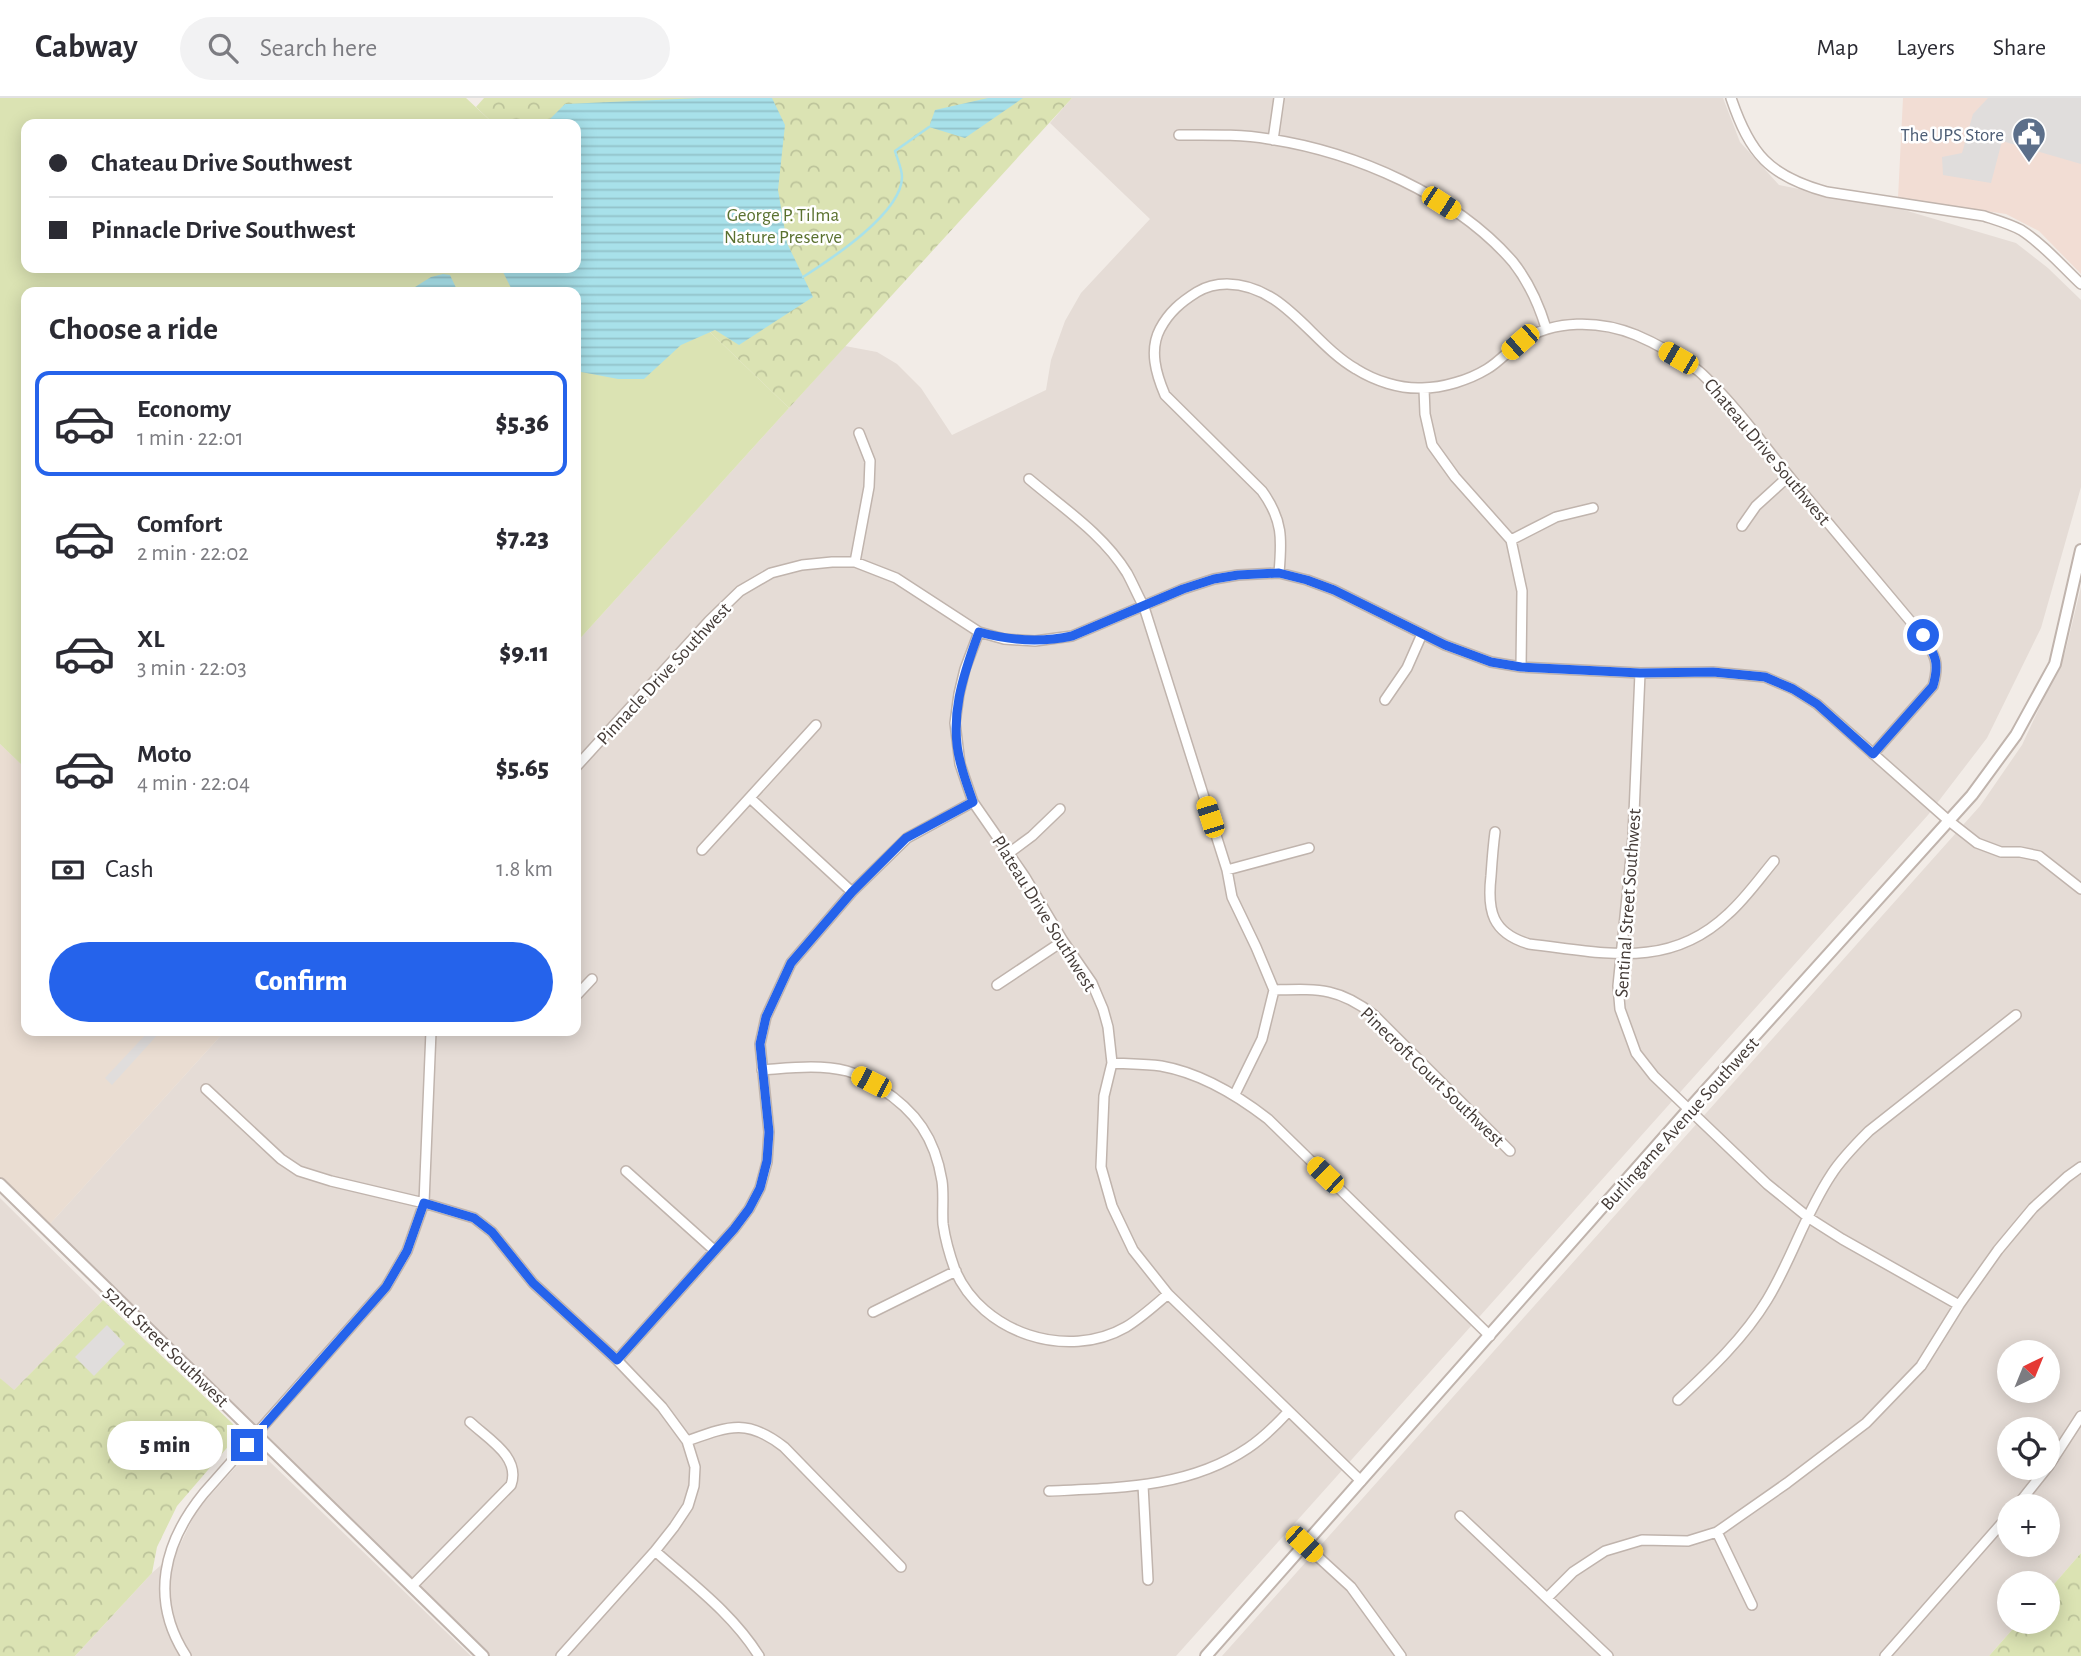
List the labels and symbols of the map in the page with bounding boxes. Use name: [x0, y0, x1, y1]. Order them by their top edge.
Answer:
public building icon: The UPS Store: [2010, 115, 2048, 164]
place label: The UPS Store: [1900, 126, 2004, 145]
car: [1418, 183, 1465, 223]
park label: George P. Tilma Nature Preserve: [724, 206, 842, 247]
car: [1498, 320, 1543, 364]
car: [1655, 338, 1702, 378]
street label: Chateau Drive Southwest: [1700, 375, 1834, 529]
street label: Pinnacle Drive Southwest: [593, 599, 735, 749]
route start: [1907, 619, 1939, 651]
car: [1194, 794, 1227, 840]
street label: Sentinal Street Southwest: [1612, 808, 1645, 998]
street label: Plateau Drive Southwest: [988, 833, 1099, 995]
street label: Pinecroft Court Southwest: [1356, 1004, 1507, 1150]
street label: Burlingame Avenue Southwest: [1598, 1034, 1763, 1214]
car: [848, 1063, 895, 1101]
car: [1303, 1153, 1348, 1197]
street label: 52nd Street Southwest: [100, 1283, 232, 1411]
north arrow: [1997, 1340, 2060, 1404]
callout: 5 min: [107, 1420, 222, 1470]
route end: [231, 1429, 263, 1461]
car: [1282, 1522, 1327, 1566]

